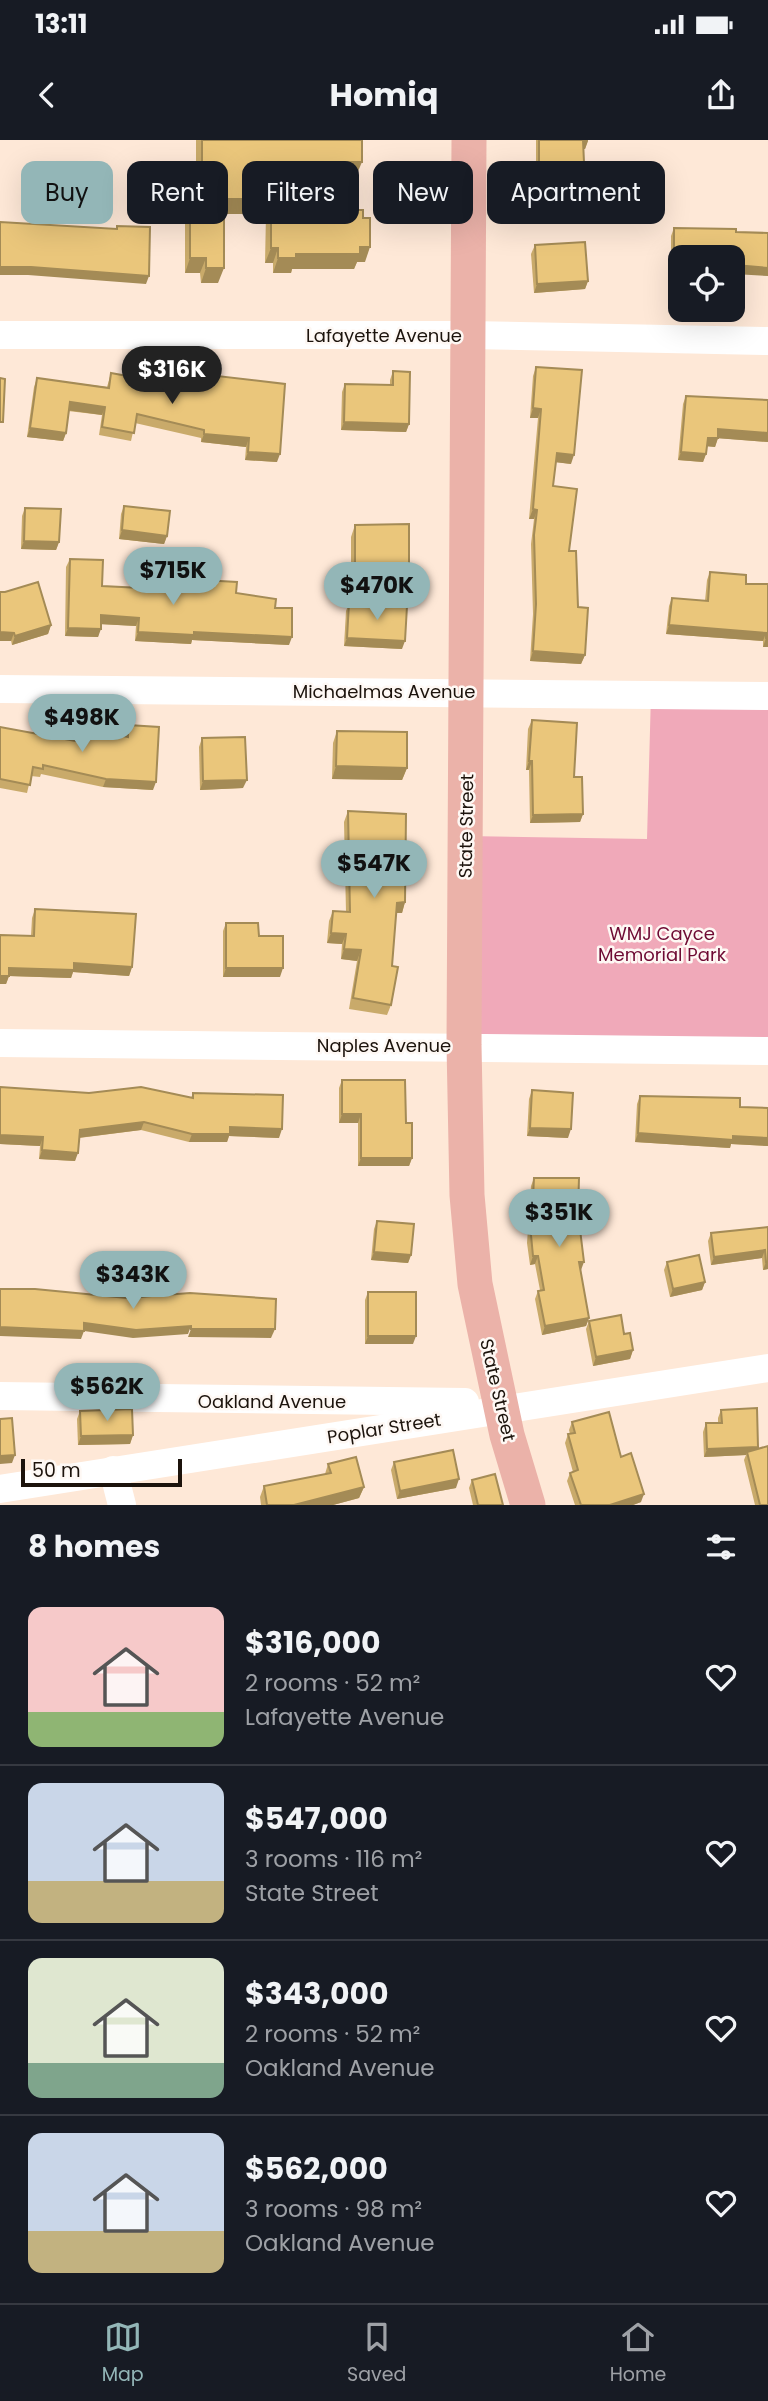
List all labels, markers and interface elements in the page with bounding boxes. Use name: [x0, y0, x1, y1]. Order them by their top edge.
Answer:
text: 13:11: [35, 6, 87, 42]
text: Homiq: [330, 72, 438, 117]
icon: back: [28, 76, 66, 114]
icon: share: [702, 76, 740, 114]
chip: Buy: [21, 161, 113, 224]
chip: Rent: [127, 161, 228, 224]
chip: Filters: [242, 161, 359, 224]
chip: New: [373, 161, 473, 224]
chip: Apartment: [487, 161, 665, 224]
map controls: [668, 245, 745, 322]
button: locate: [668, 245, 745, 322]
street label: Lafayette Avenue: [306, 323, 462, 348]
pin: $316K: [123, 346, 221, 406]
text: $316K: [138, 353, 206, 385]
pin: $715K: [124, 547, 222, 607]
text: $715K: [139, 554, 207, 586]
pin: $470K: [328, 562, 426, 622]
text: $470K: [340, 569, 414, 601]
street label: Michaelmas Avenue: [293, 679, 475, 704]
pin: $498K: [33, 694, 131, 754]
text: $498K: [44, 701, 120, 733]
street label: State Street: [453, 774, 479, 878]
pin: $547K: [325, 840, 423, 900]
text: $547K: [337, 847, 411, 879]
park label: WMJ Cayce Memorial Park: [598, 921, 727, 967]
street label: Naples Avenue: [317, 1033, 451, 1058]
pin: $351K: [510, 1190, 608, 1249]
text: $351K: [525, 1196, 593, 1228]
pin: $343K: [84, 1252, 182, 1311]
text: $343K: [96, 1258, 170, 1290]
street label: State Street: [474, 1336, 522, 1444]
pin: $562K: [58, 1364, 156, 1423]
text: $562K: [70, 1370, 144, 1402]
street label: Oakland Avenue: [198, 1389, 346, 1414]
street label: Poplar Street: [325, 1407, 443, 1449]
scale bar: [21, 1456, 182, 1488]
text: 50 m: [32, 1457, 81, 1484]
text: 8 homes: [28, 1525, 160, 1568]
icon: filters: [702, 1528, 740, 1566]
text: $316,000: [245, 1621, 381, 1664]
icon: home: [84, 1635, 168, 1719]
icon: heart: [702, 1658, 740, 1696]
text: 2 rooms · 52 m²: [245, 1667, 420, 1699]
text: Lafayette Avenue: [245, 1701, 444, 1733]
text: $547,000: [245, 1797, 388, 1840]
icon: home: [84, 1811, 168, 1895]
icon: heart: [702, 1834, 740, 1872]
text: 3 rooms · 116 m²: [245, 1843, 422, 1875]
text: State Street: [245, 1877, 379, 1909]
text: $343,000: [245, 1972, 389, 2015]
icon: home: [84, 1986, 168, 2070]
icon: heart: [702, 2009, 740, 2047]
text: 2 rooms · 52 m²: [245, 2018, 420, 2050]
text: Oakland Avenue: [245, 2052, 434, 2084]
text: $562,000: [245, 2147, 388, 2190]
icon: home: [84, 2161, 168, 2245]
icon: heart: [702, 2184, 740, 2222]
text: 3 rooms · 98 m²: [245, 2193, 422, 2225]
text: Oakland Avenue: [245, 2227, 434, 2259]
tab: Map: [102, 2318, 144, 2389]
tab: Saved: [347, 2318, 406, 2389]
tab: Home: [610, 2318, 666, 2389]

